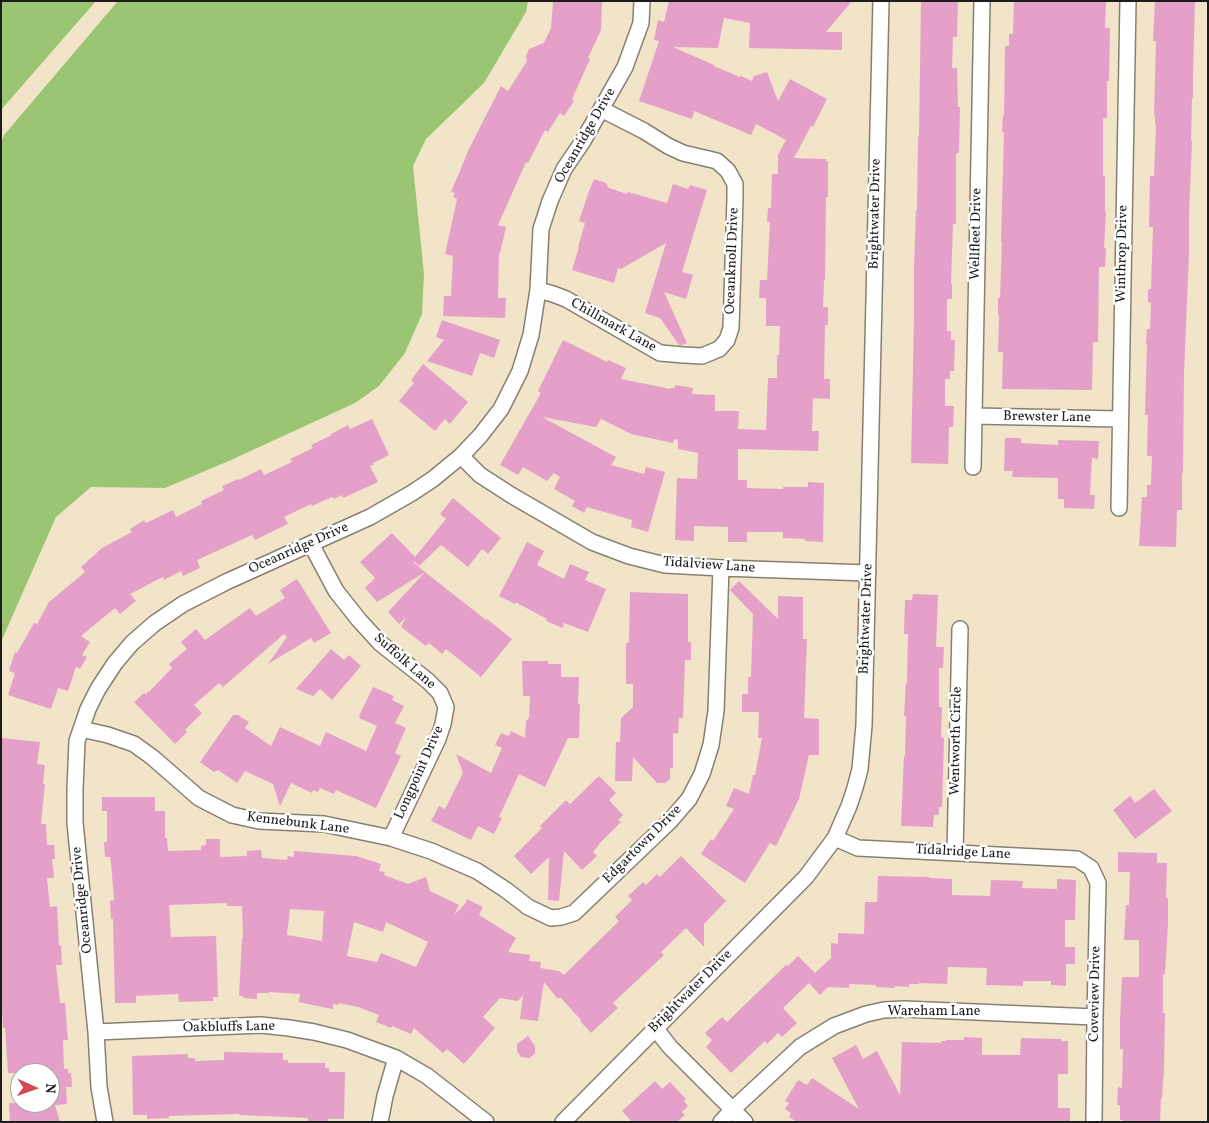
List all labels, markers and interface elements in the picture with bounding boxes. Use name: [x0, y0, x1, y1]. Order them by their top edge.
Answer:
street label: Oceanridge Drive: [552, 85, 620, 187]
street label: Brightwater Drive: [867, 158, 885, 270]
street label: Wellfleet Drive: [968, 188, 986, 280]
street label: Winthrop Drive: [1114, 205, 1132, 303]
street label: Oceanknoll Drive: [723, 207, 743, 315]
street label: Chillmark Lane: [567, 295, 659, 357]
street label: Brewster Lane: [1003, 409, 1091, 427]
street label: Oceanridge Drive: [247, 520, 351, 578]
street label: Tidalview Lane: [662, 554, 756, 578]
street label: Brightwater Drive: [857, 563, 877, 675]
street label: Suffolk Lane: [370, 631, 438, 693]
street label: Wentworth Circle: [948, 686, 966, 796]
street label: Longpoint Drive: [392, 724, 448, 822]
street label: Edgartown Drive: [600, 802, 686, 888]
street label: Kennebunk Lane: [246, 809, 350, 839]
street label: Tidalridge Lane: [915, 842, 1011, 864]
street label: Oceanridge Drive: [69, 846, 97, 954]
street label: Coveview Drive: [1087, 946, 1105, 1042]
street label: Brightwater Drive: [646, 947, 736, 1037]
street label: Wareham Lane: [888, 1004, 980, 1020]
street label: Oakbluffs Lane: [183, 1019, 275, 1037]
north arrow: [10, 1063, 60, 1113]
text: N: [40, 1083, 59, 1094]

